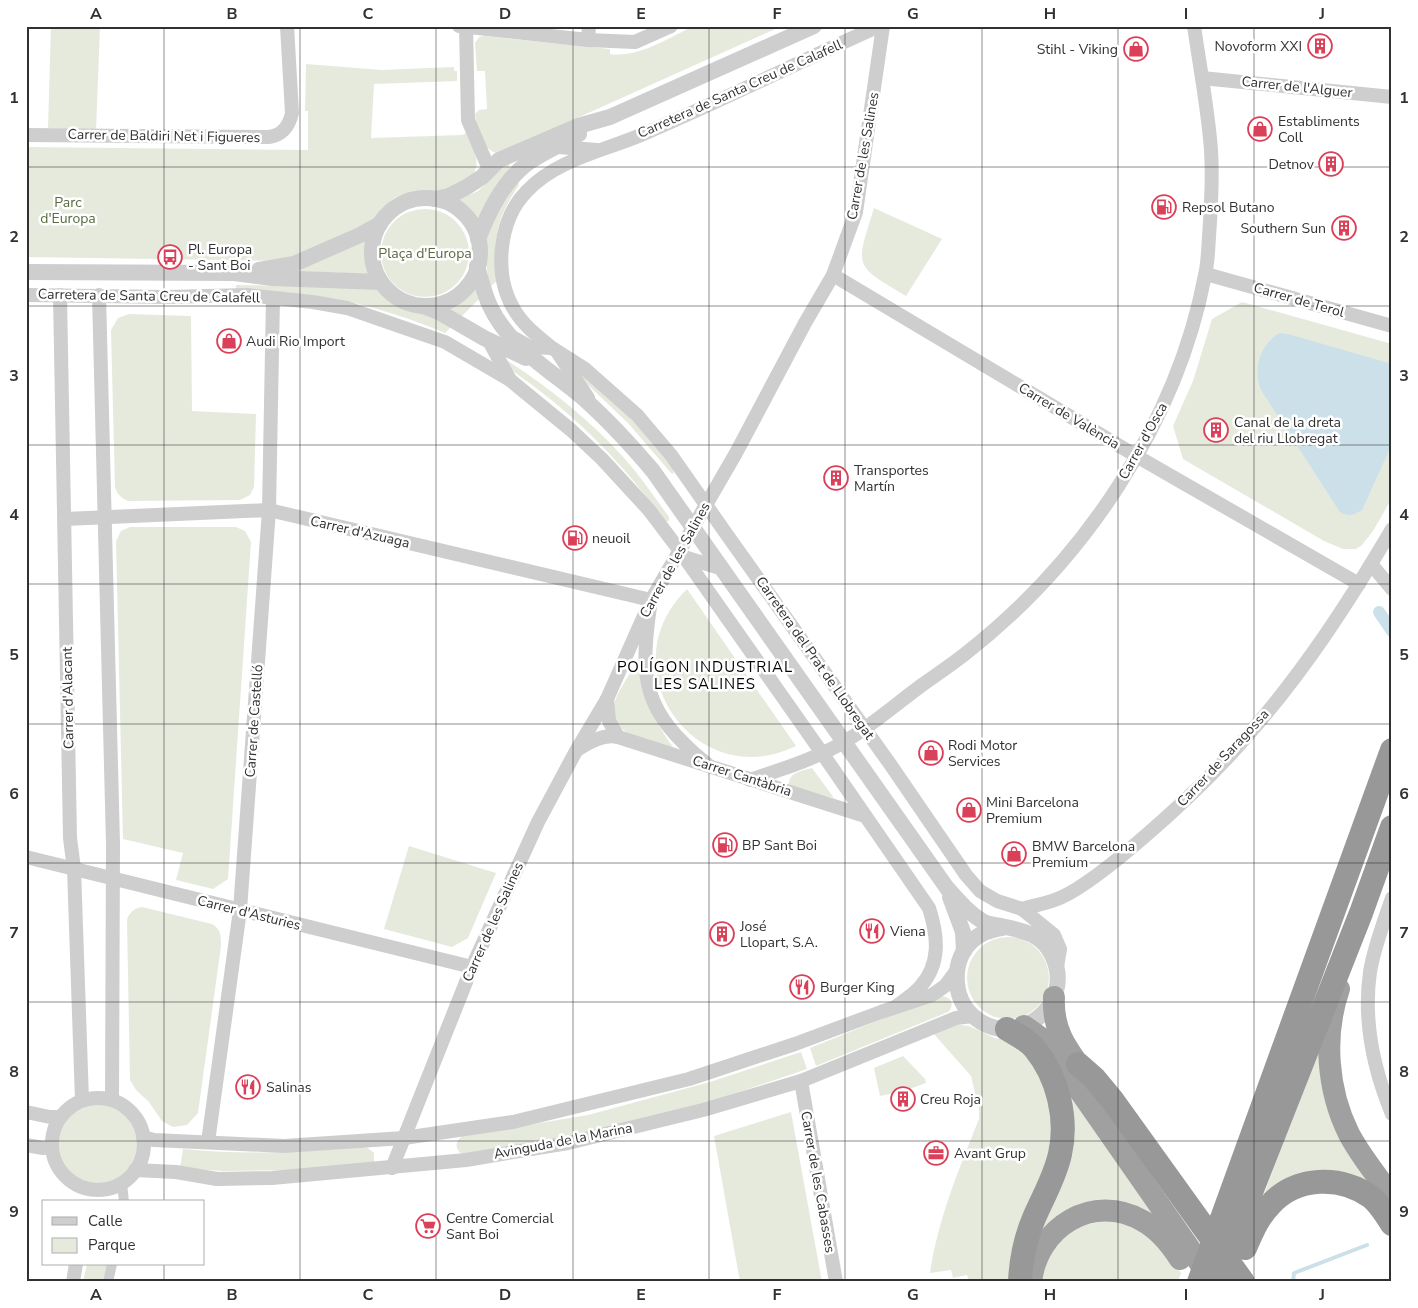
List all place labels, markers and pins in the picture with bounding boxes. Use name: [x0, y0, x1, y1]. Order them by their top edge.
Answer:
building icon: Novoform XXI: [1307, 33, 1333, 59]
shop icon: Stihl - Viking: [1123, 36, 1149, 62]
place label: Novoform XXI: [1215, 37, 1302, 56]
place label: Stihl - Viking: [1037, 40, 1118, 59]
place label: Establiments Coll: [1278, 112, 1360, 147]
shop icon: Establiments Coll: [1247, 116, 1273, 142]
building icon: Detnov: [1318, 151, 1344, 177]
place label: Detnov: [1268, 155, 1315, 174]
fuel station icon: Repsol Butano: [1151, 194, 1177, 220]
place label: Repsol Butano: [1182, 198, 1275, 217]
building icon: Southern Sun: [1331, 215, 1357, 241]
place label: Southern Sun: [1240, 219, 1326, 238]
place label: Pl. Europa - Sant Boi: [188, 240, 252, 275]
bus stop icon: Pl. Europa - Sant Boi: [157, 244, 183, 270]
shop icon: Audi Rio Import: [216, 328, 242, 354]
place label: Audi Rio Import: [246, 332, 345, 351]
place label: Canal de la dreta del riu Llobregat: [1234, 413, 1341, 448]
building icon: Canal de la dreta del riu Llobregat: [1203, 417, 1229, 443]
place label: Transportes Martín: [854, 461, 929, 496]
building icon: Transportes Martín: [823, 465, 849, 491]
fuel station icon: neuoil: [562, 525, 588, 551]
place label: neuoil: [592, 529, 631, 548]
place label: Rodi Motor Services: [948, 736, 1017, 771]
shop icon: Rodi Motor Services: [918, 740, 944, 766]
place label: Mini Barcelona Premium: [986, 793, 1079, 828]
shop icon: Mini Barcelona Premium: [956, 797, 982, 823]
fuel station icon: BP Sant Boi: [712, 832, 738, 858]
place label: BP Sant Boi: [742, 836, 817, 855]
place label: BMW Barcelona Premium: [1032, 837, 1135, 872]
shop icon: BMW Barcelona Premium: [1001, 841, 1027, 867]
place label: José Llopart, S.A.: [739, 917, 818, 952]
restaurant icon: Viena: [859, 918, 885, 944]
building icon: José Llopart, S.A.: [709, 921, 735, 947]
place label: Viena: [889, 922, 926, 941]
restaurant icon: Burger King: [789, 974, 815, 1000]
place label: Burger King: [820, 978, 895, 997]
restaurant icon: Salinas: [235, 1074, 261, 1100]
place label: Salinas: [266, 1078, 312, 1097]
building icon: Creu Roja: [890, 1086, 916, 1112]
place label: Creu Roja: [920, 1090, 981, 1109]
office icon: Avant Grup: [923, 1140, 949, 1166]
place label: Avant Grup: [954, 1144, 1026, 1163]
place label: Centre Comercial Sant Boi: [446, 1209, 554, 1244]
supermarket icon: Centre Comercial Sant Boi: [415, 1213, 441, 1239]

